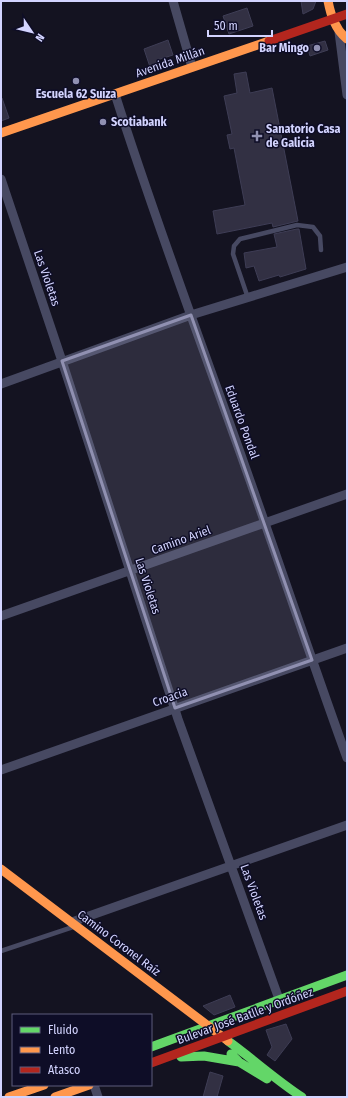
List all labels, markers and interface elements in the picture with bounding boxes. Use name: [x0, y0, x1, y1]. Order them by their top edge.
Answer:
north arrow: [12, 12, 52, 52]
scale bar: [208, 12, 272, 38]
text: 50 m: [214, 19, 238, 33]
text: N: [33, 31, 47, 44]
place label: Bar Mingo: [259, 41, 310, 55]
marker: Bar Mingo: [312, 43, 322, 53]
street label: Avenida Millán: [134, 44, 206, 80]
marker: Escuela 62 Suiza: [71, 76, 81, 86]
place label: Escuela 62 Suiza: [36, 87, 116, 101]
place label: Scotiabank: [111, 115, 168, 129]
marker: Scotiabank: [98, 117, 108, 127]
place label: Sanatorio Casa de Galicia: [266, 122, 341, 150]
marker: Sanatorio Casa de Galicia: [251, 130, 263, 142]
street label: Las Violetas: [31, 248, 63, 308]
street label: Eduardo Pondal: [222, 383, 262, 461]
street label: Camino Ariel: [149, 523, 213, 557]
street label: Las Violetas: [132, 556, 164, 616]
street label: Croacia: [151, 685, 189, 709]
street label: Las Violetas: [237, 862, 271, 922]
street label: Camino Coronel Raíz: [75, 907, 163, 979]
street label: Bulevar José Batlle y Ordóñez: [175, 985, 315, 1047]
legend: [12, 1014, 152, 1086]
text: Fluido: [48, 1023, 78, 1037]
text: Lento: [48, 1043, 75, 1057]
text: Atasco: [48, 1063, 80, 1077]

